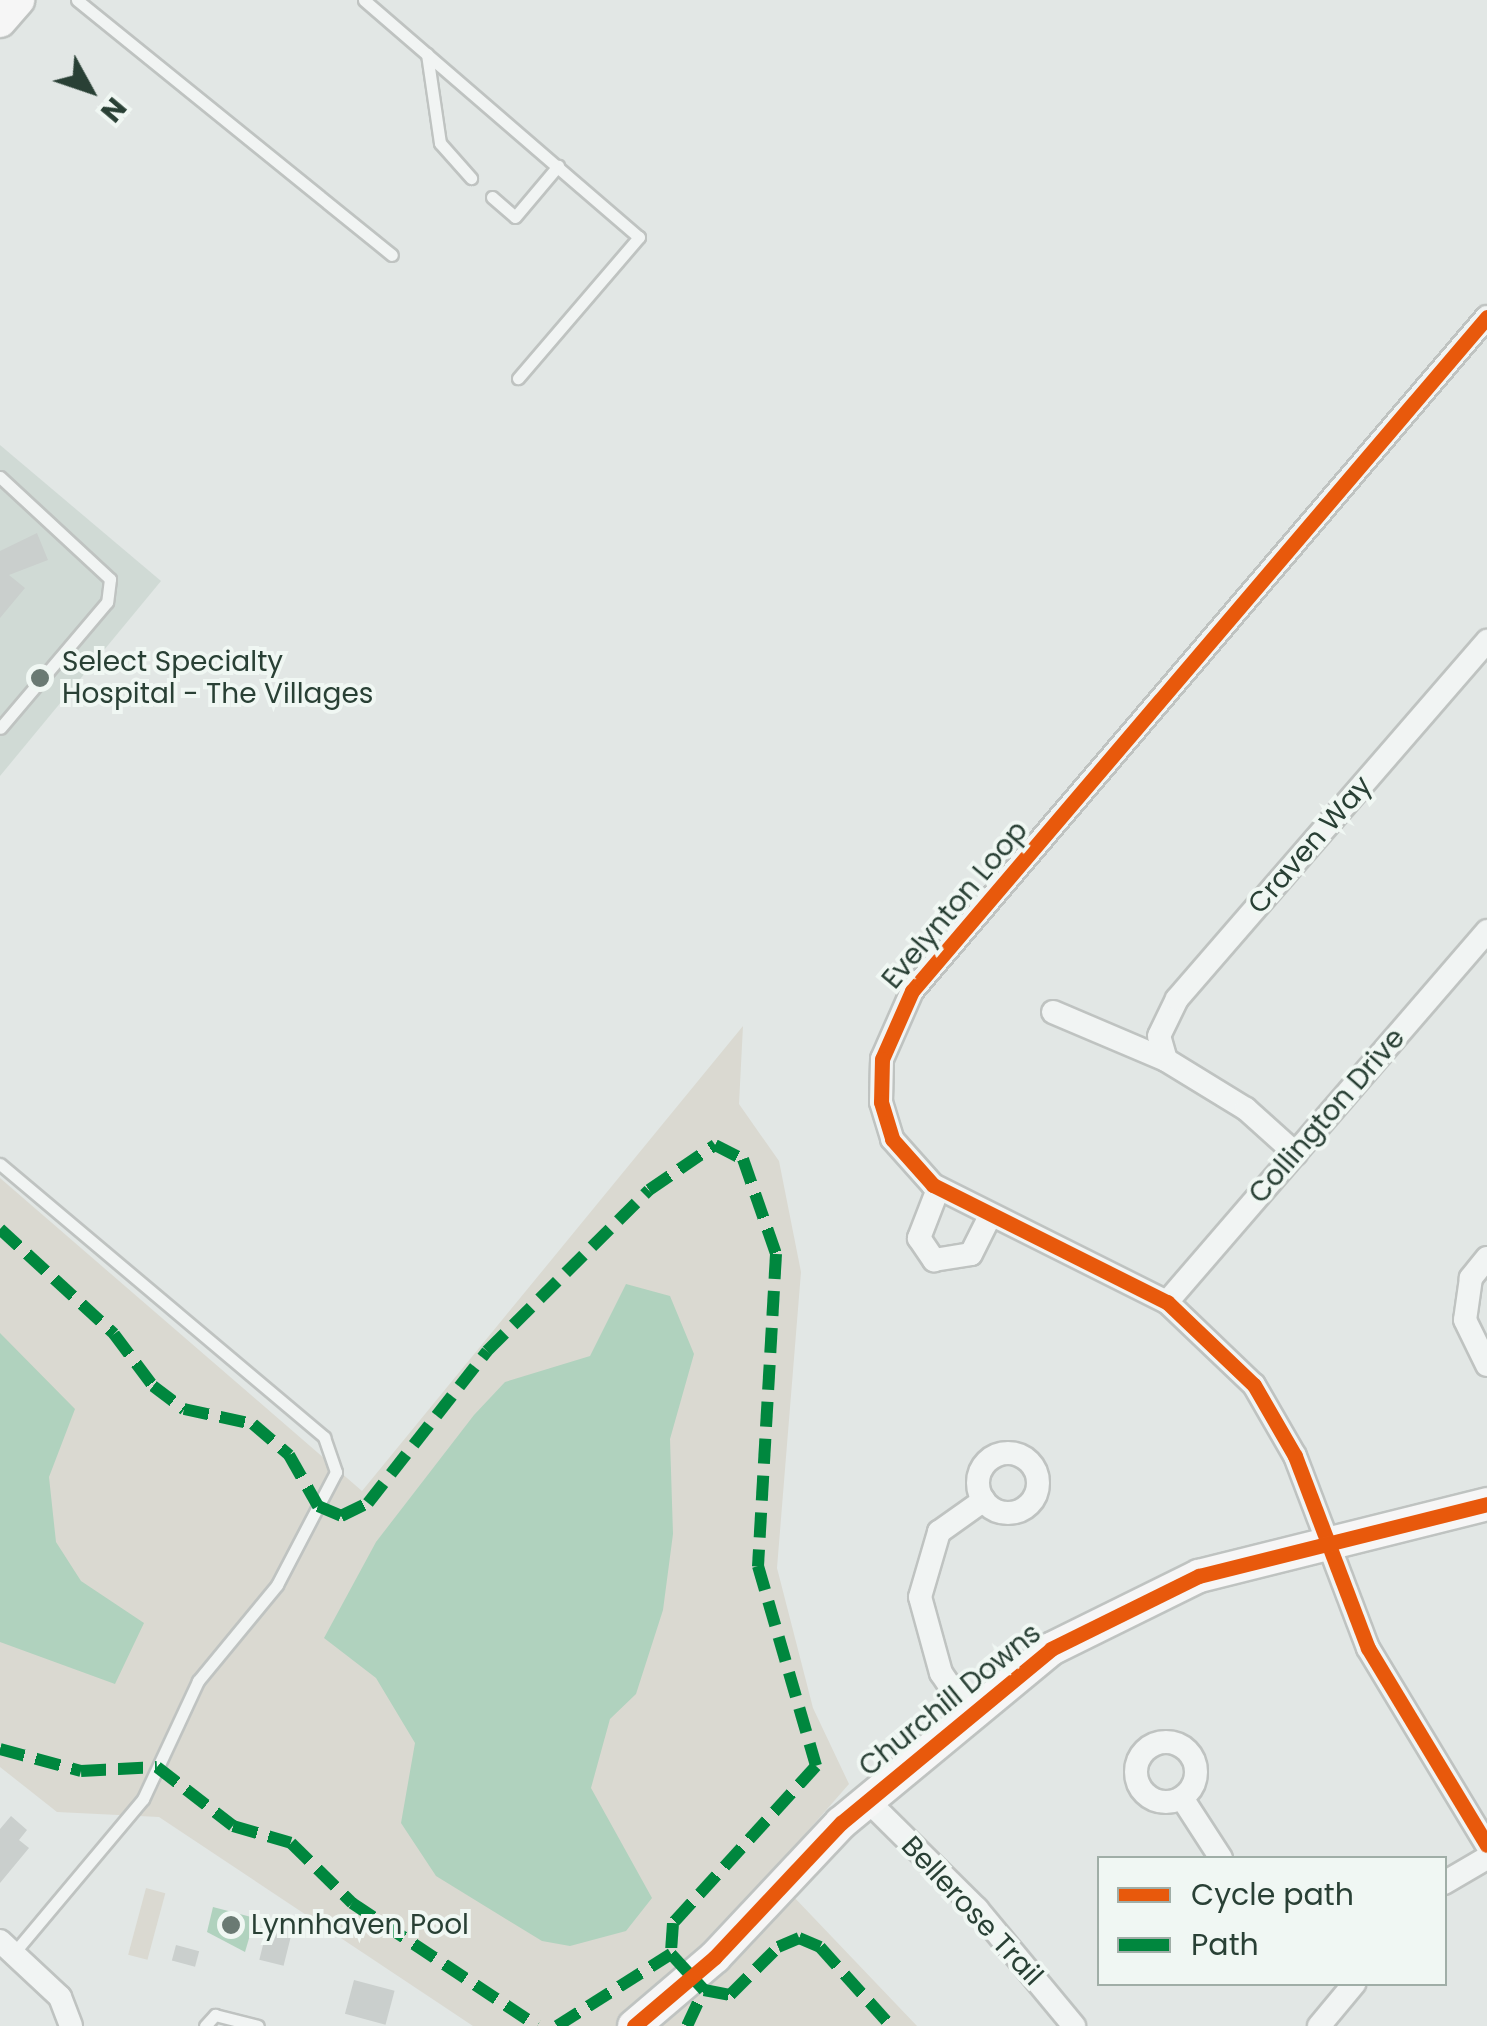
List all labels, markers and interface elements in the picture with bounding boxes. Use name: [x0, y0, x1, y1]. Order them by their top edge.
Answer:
north arrow: [40, 40, 140, 140]
text: N: [92, 89, 135, 130]
place label: Select Specialty Hospital - The Villages: [62, 645, 373, 711]
marker: Select Specialty Hospital - The Villages: [27, 665, 53, 691]
street label: Craven Way: [1241, 769, 1379, 921]
street label: Evelynton Loop: [875, 814, 1035, 996]
street label: Collington Drive: [1242, 1022, 1412, 1210]
street label: Churchill Downs: [852, 1616, 1048, 1784]
street label: Bellerose Trail: [894, 1829, 1050, 1993]
legend: [1097, 1856, 1447, 1986]
text: Cycle path: [1191, 1873, 1354, 1916]
place label: Lynnhaven Pool: [251, 1908, 469, 1942]
marker: Lynnhaven Pool: [220, 1914, 242, 1936]
text: Path: [1191, 1923, 1259, 1966]

